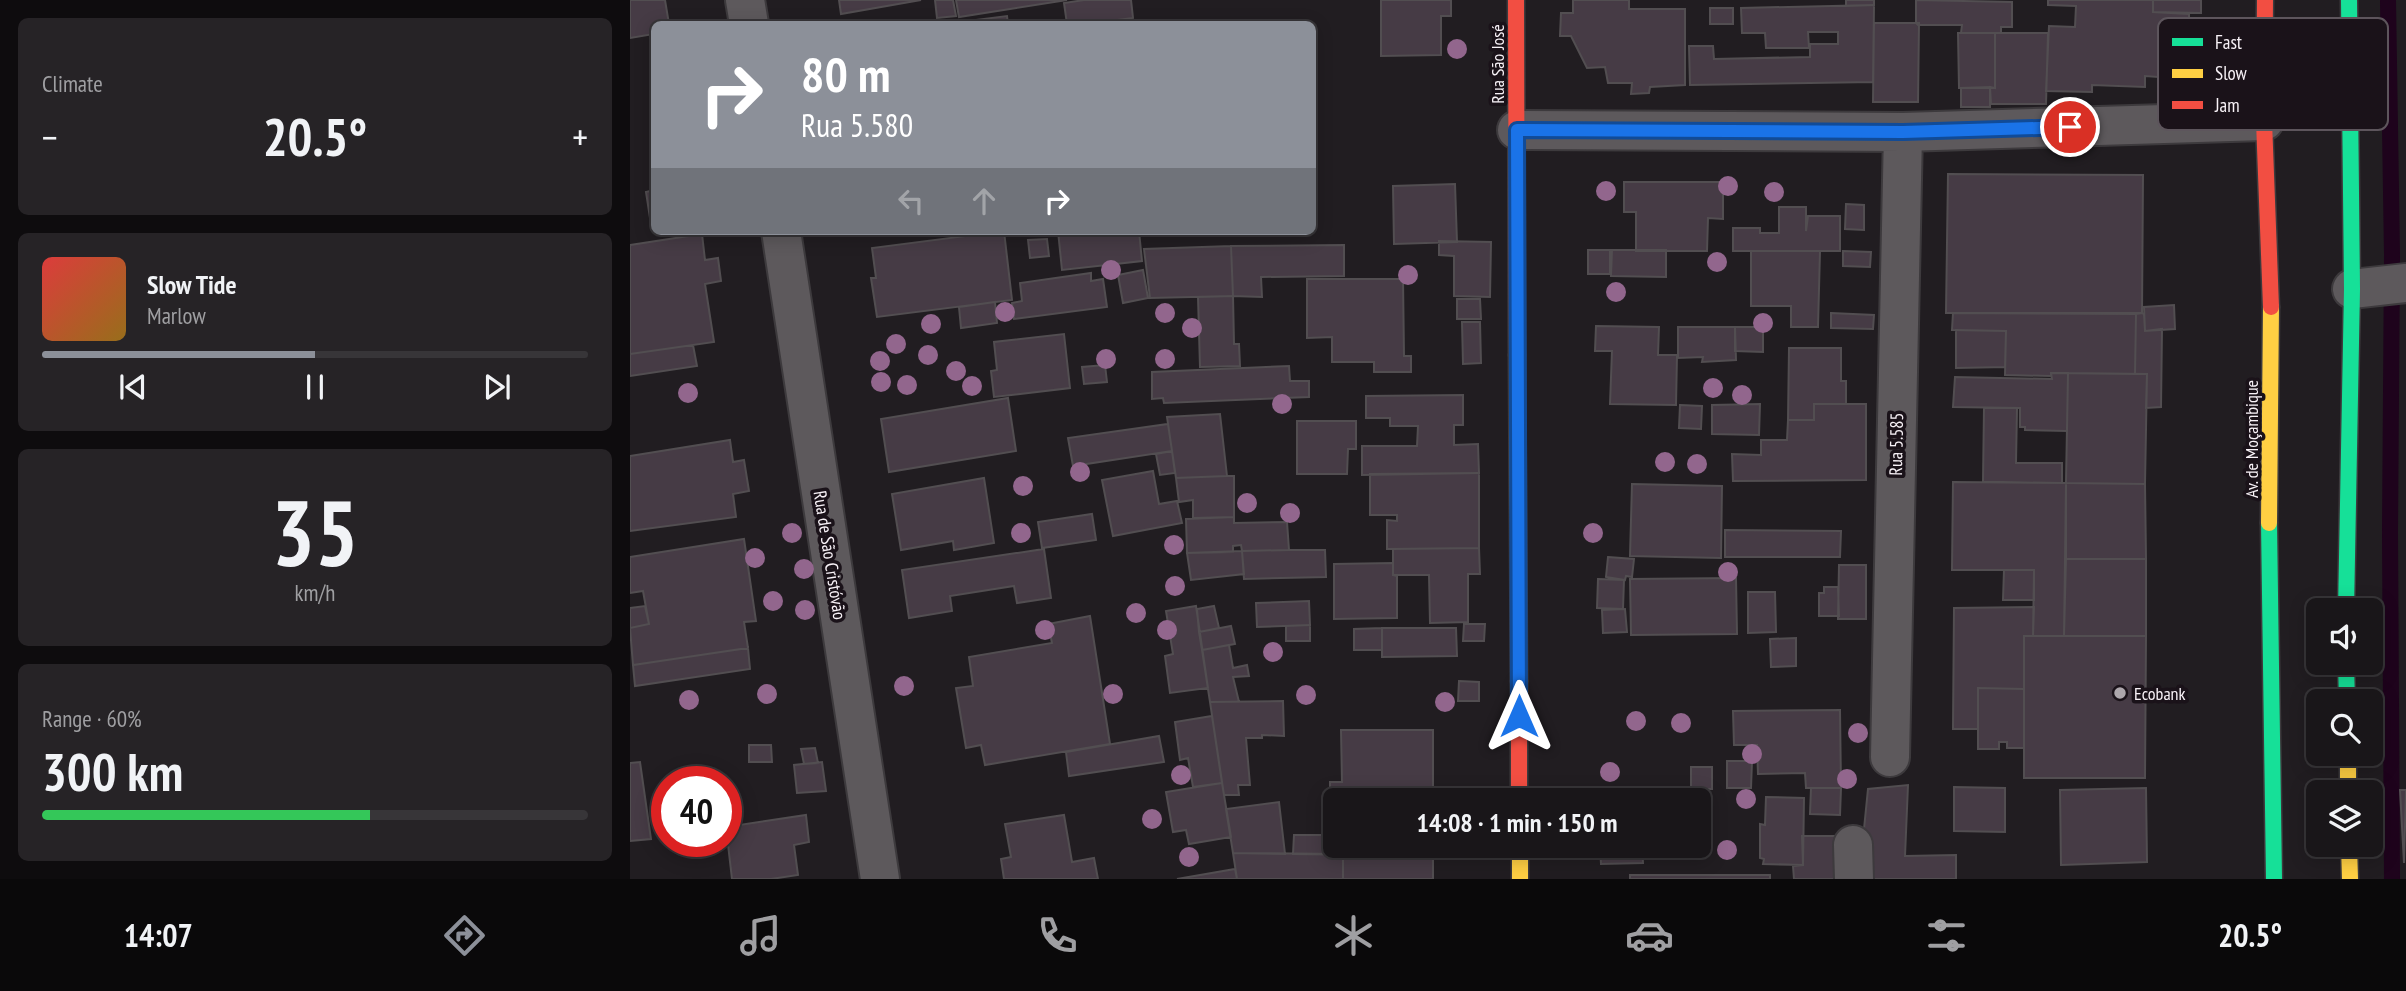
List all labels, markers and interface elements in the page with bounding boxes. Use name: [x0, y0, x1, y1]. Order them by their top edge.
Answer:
legend: [2158, 18, 2388, 130]
street label: Rua São José: [1486, 24, 1509, 104]
text: Fast: [2215, 30, 2243, 54]
text: 80 m: [801, 42, 890, 106]
icon: right: [686, 49, 777, 140]
text: Slow: [2215, 61, 2248, 85]
text: Climate: [42, 69, 103, 98]
text: Jam: [2214, 93, 2240, 117]
pin: [2040, 97, 2100, 157]
text: 20.5°: [263, 103, 367, 170]
text: Rua 5.580: [801, 104, 913, 146]
icon: arrive: [2051, 108, 2089, 146]
text: −: [42, 112, 58, 161]
text: +: [572, 112, 588, 161]
icon: left: [892, 182, 930, 220]
icon: ahead: [965, 182, 1003, 220]
icon: right: [1038, 182, 1076, 220]
text: Slow Tide: [147, 268, 237, 301]
text: Marlow: [147, 301, 206, 330]
icon: previous: [114, 368, 152, 406]
icon: pause: [296, 368, 334, 406]
icon: next: [478, 368, 516, 406]
street label: Av. de Moçambique: [2240, 380, 2263, 498]
street label: Rua 5.585: [1884, 412, 1908, 476]
text: 35: [272, 473, 359, 591]
street label: Rua de São Cristóvão: [808, 489, 852, 621]
text: km/h: [295, 578, 335, 607]
map controls: [2306, 598, 2383, 857]
button: sound: [2306, 598, 2383, 675]
position arrow: [1482, 679, 1556, 753]
place label: Ecobank: [2134, 682, 2186, 705]
marker: Ecobank: [2112, 685, 2128, 701]
button: search: [2306, 689, 2383, 766]
text: Range · 60%: [42, 704, 142, 733]
text: 300 km: [42, 738, 183, 805]
speed limit sign: 40: [651, 766, 742, 857]
button: layers: [2306, 780, 2383, 857]
text: 14:08 · 1 min · 150 m: [1417, 806, 1617, 839]
icon: directions: [440, 911, 489, 960]
icon: music: [736, 911, 785, 960]
icon: phone: [1033, 911, 1082, 960]
icon: climate: [1329, 911, 1378, 960]
icon: car: [1625, 911, 1674, 960]
icon: filters: [1922, 911, 1971, 960]
text: 14:07: [124, 914, 193, 956]
text: 20.5°: [2218, 914, 2282, 956]

